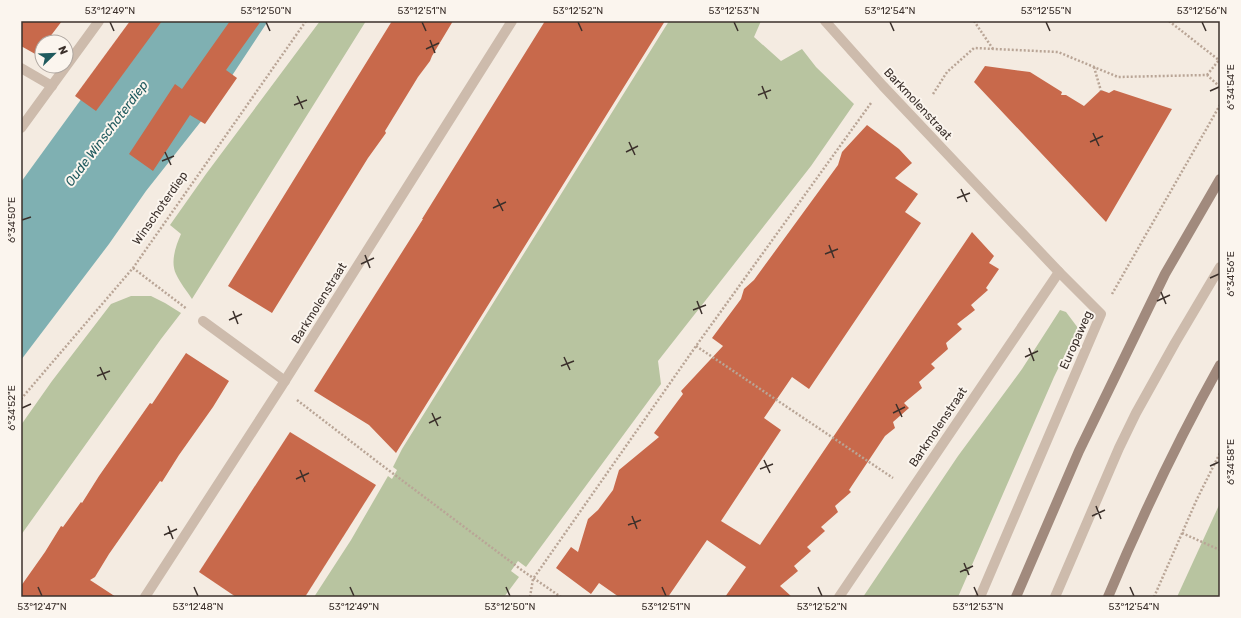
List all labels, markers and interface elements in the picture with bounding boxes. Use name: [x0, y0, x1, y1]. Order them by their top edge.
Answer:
text: 53°12'49"N: [85, 5, 135, 17]
text: 53°12'50"N: [240, 5, 292, 17]
text: 53°12'51"N: [398, 5, 447, 17]
text: 53°12'52"N: [553, 5, 603, 17]
text: 53°12'53"N: [709, 5, 759, 17]
text: 53°12'54"N: [865, 5, 915, 17]
text: 53°12'55"N: [1021, 5, 1071, 17]
text: 53°12'56"N: [1177, 5, 1227, 17]
north arrow: [34, 34, 74, 74]
text: N: [55, 44, 70, 57]
text: 6°34'54"E: [1225, 64, 1237, 110]
street label: Barkmolenstraat: [881, 65, 955, 143]
water label: Oude Winschoterdiep: [62, 77, 151, 189]
street label: Winschoterdiep: [129, 169, 191, 247]
text: 6°34'50"E: [6, 197, 18, 243]
text: 6°34'56"E: [1225, 251, 1237, 297]
street label: Barkmolenstraat: [288, 260, 350, 346]
street label: Europaweg: [1057, 308, 1095, 372]
street label: Barkmolenstraat: [906, 384, 970, 469]
text: 6°34'52"E: [6, 385, 18, 431]
text: 6°34'58"E: [1225, 439, 1237, 485]
text: 53°12'47"N: [17, 601, 67, 613]
text: 53°12'48"N: [173, 601, 223, 613]
text: 53°12'49"N: [329, 601, 379, 613]
text: 53°12'50"N: [484, 601, 536, 613]
text: 53°12'51"N: [642, 601, 691, 613]
text: 53°12'52"N: [797, 601, 847, 613]
text: 53°12'53"N: [953, 601, 1003, 613]
text: 53°12'54"N: [1109, 601, 1159, 613]

